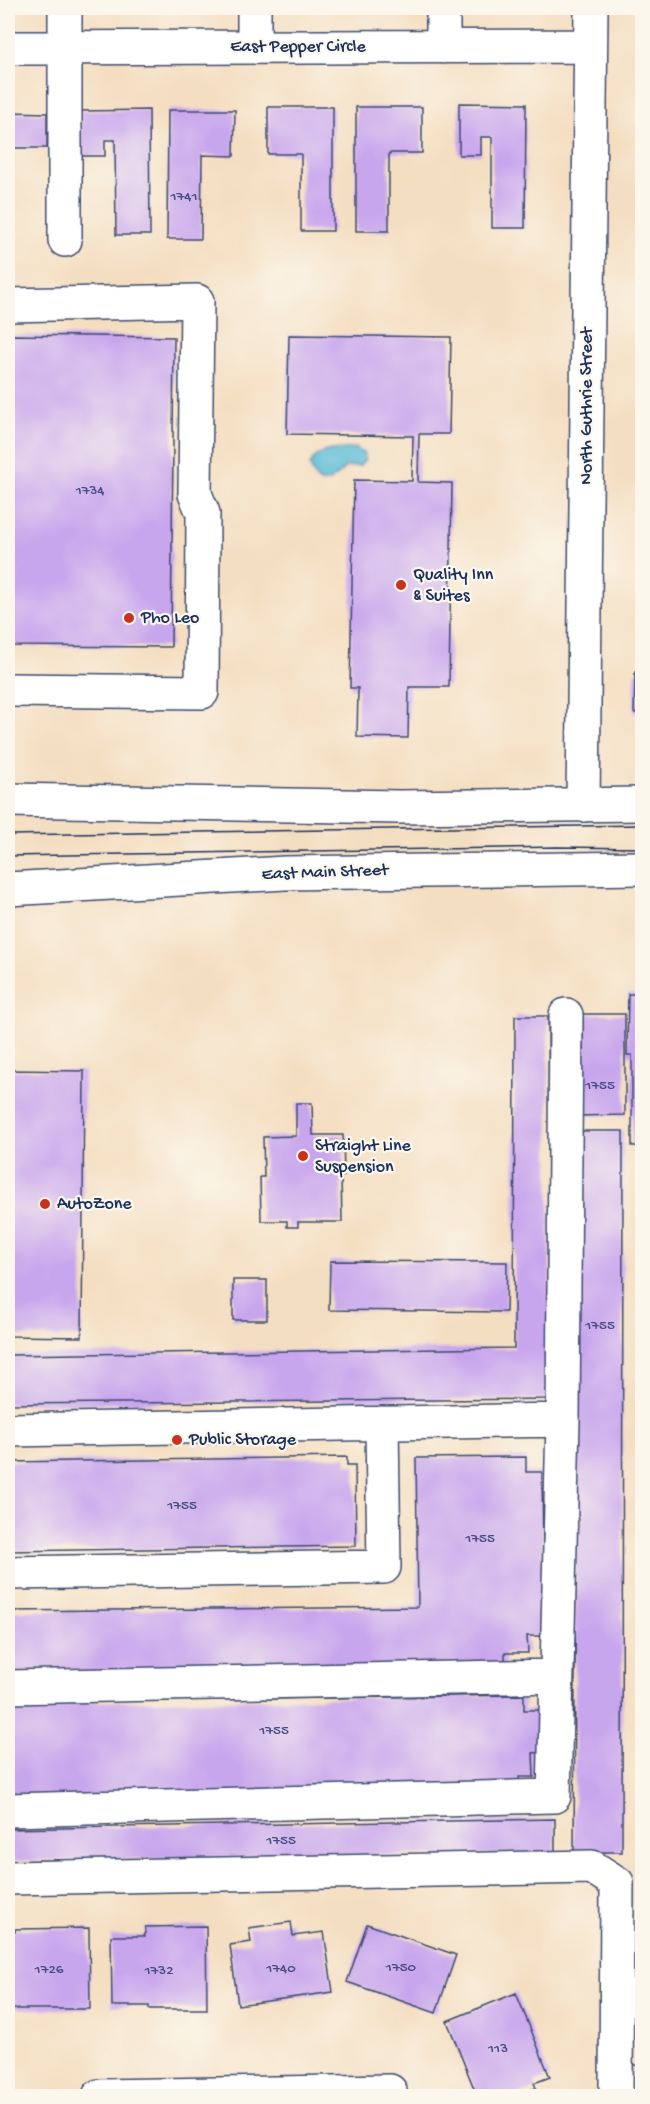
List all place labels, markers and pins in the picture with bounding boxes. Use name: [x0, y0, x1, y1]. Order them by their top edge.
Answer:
place label: Quality Inn & Suites: [413, 565, 494, 607]
marker: Quality Inn & Suites: [394, 578, 408, 592]
place label: Pho Leo: [140, 608, 199, 629]
marker: Pho Leo: [122, 611, 136, 625]
place label: Straight Line Suspension: [315, 1136, 412, 1178]
marker: Straight Line Suspension: [296, 1149, 310, 1163]
place label: AutoZone: [57, 1194, 132, 1215]
marker: AutoZone: [38, 1197, 52, 1211]
place label: Public Storage: [188, 1430, 297, 1451]
marker: Public Storage: [170, 1433, 184, 1447]

